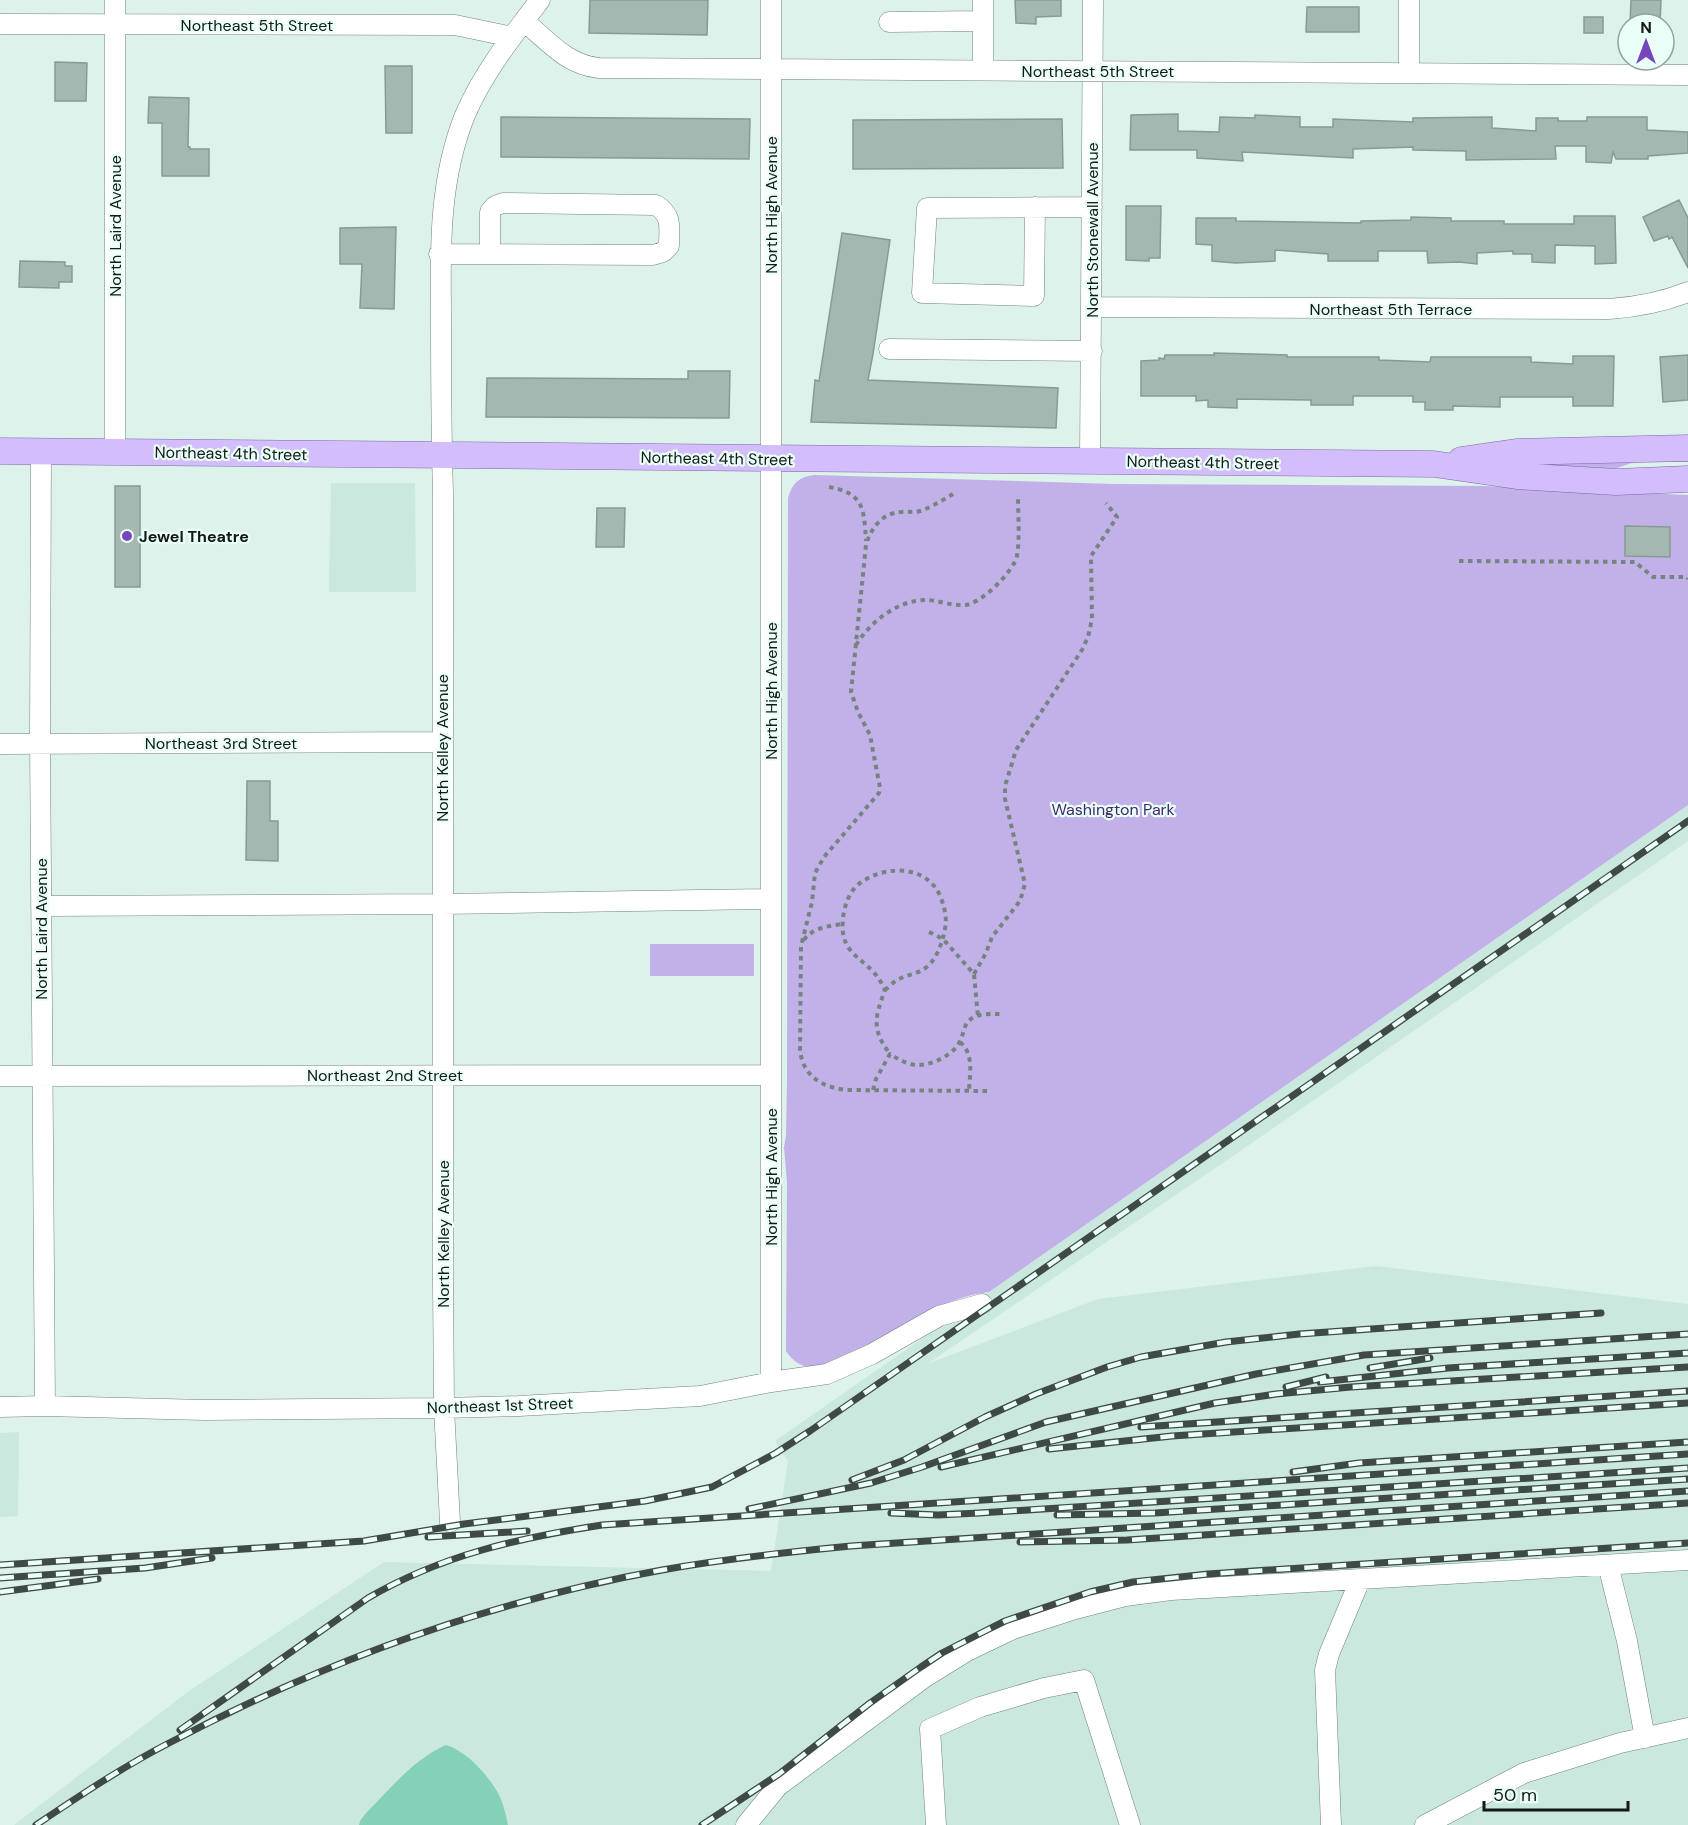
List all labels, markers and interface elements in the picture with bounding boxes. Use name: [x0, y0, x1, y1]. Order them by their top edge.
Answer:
north arrow: [1616, 12, 1676, 72]
street label: Northeast 5th Street: [181, 15, 333, 36]
text: N: [1640, 17, 1652, 38]
street label: Northeast 5th Street: [1022, 61, 1174, 82]
street label: North High Avenue: [761, 136, 782, 274]
street label: North Stonewall Avenue: [1082, 142, 1103, 318]
street label: North Laird Avenue: [105, 155, 126, 297]
street label: Northeast 5th Terrace: [1310, 299, 1472, 320]
street label: Northeast 4th Street: [154, 442, 308, 465]
street label: Northeast 4th Street: [640, 447, 794, 470]
street label: Northeast 4th Street: [1126, 451, 1280, 474]
place label: Jewel Theatre: [139, 526, 249, 547]
marker: Jewel Theatre: [120, 529, 134, 543]
street label: North High Avenue: [761, 622, 782, 760]
street label: North Kelley Avenue: [432, 674, 453, 822]
street label: Northeast 3rd Street: [145, 733, 297, 754]
park label: Washington Park: [1051, 799, 1175, 820]
street label: North Laird Avenue: [31, 858, 52, 1000]
street label: Northeast 2nd Street: [307, 1065, 463, 1086]
street label: North High Avenue: [761, 1108, 782, 1246]
street label: North Kelley Avenue: [433, 1160, 454, 1308]
street label: Northeast 1st Street: [426, 1392, 574, 1419]
scale bar: [1484, 1774, 1628, 1812]
text: 50 m: [1493, 1783, 1537, 1807]

